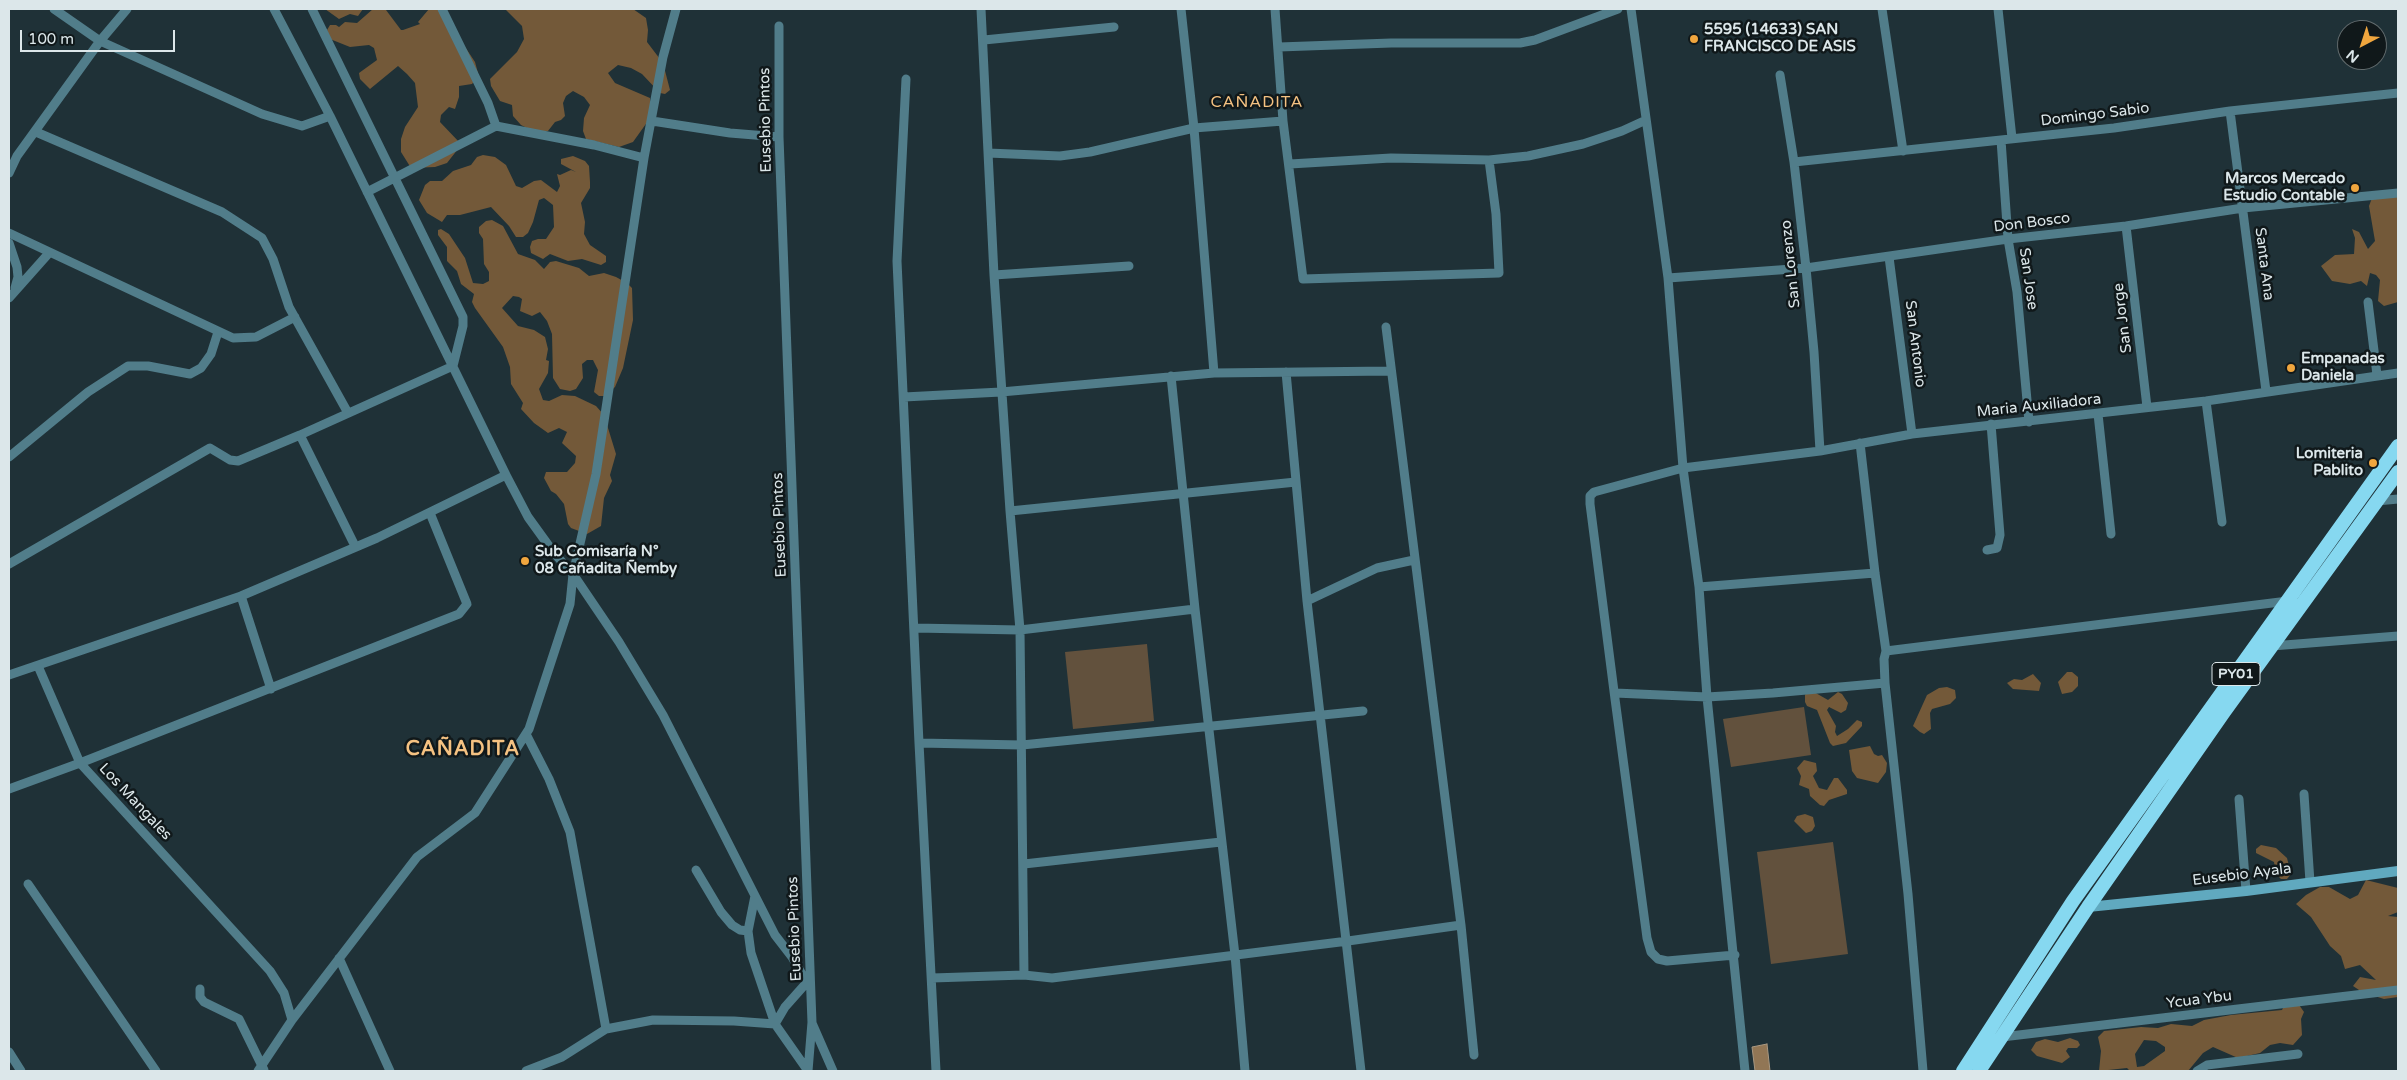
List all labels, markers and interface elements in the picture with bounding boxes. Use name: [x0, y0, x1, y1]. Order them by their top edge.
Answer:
scale bar: [22, 20, 178, 52]
north arrow: [2337, 20, 2387, 70]
place label: 5595 (14633) SAN FRANCISCO DE ASIS: [1704, 21, 1856, 56]
text: 100 m: [28, 30, 74, 48]
marker: 5595 (14633) SAN FRANCISCO DE ASIS: [1688, 33, 1700, 45]
text: N: [2343, 46, 2362, 66]
street label: Eusebio Pintos: [756, 67, 776, 173]
district label: CAÑADITA: [1209, 93, 1305, 113]
street label: Domingo Sabio: [2040, 99, 2150, 131]
place label: Marcos Mercado Estudio Contable: [2223, 170, 2345, 205]
marker: Marcos Mercado Estudio Contable: [2349, 182, 2361, 194]
street label: Don Bosco: [1993, 209, 2071, 237]
street label: San Lorenzo: [1777, 219, 1805, 309]
street label: Santa Ana: [2251, 227, 2277, 301]
street label: San Jose: [2015, 247, 2041, 311]
street label: San Jorge: [2110, 282, 2136, 354]
street label: San Antonio: [1901, 299, 1929, 389]
place label: Empanadas Daniela: [2301, 350, 2385, 385]
marker: Empanadas Daniela: [2285, 362, 2297, 374]
street label: Maria Auxiliadora: [1976, 391, 2102, 421]
place label: Lomiteria Pablito: [2296, 445, 2363, 480]
marker: Lomiteria Pablito: [2367, 457, 2379, 469]
street label: Eusebio Pintos: [769, 472, 791, 578]
place label: Sub Comisaría N° 08 Cañadita Ñemby: [535, 543, 677, 578]
marker: Sub Comisaría N° 08 Cañadita Ñemby: [519, 555, 531, 567]
road number: PY01: [2212, 662, 2260, 686]
district label: CAÑADITA: [405, 738, 521, 762]
street label: Los Mangales: [95, 760, 175, 844]
street label: Eusebio Ayala: [2191, 860, 2293, 890]
street label: Eusebio Pintos: [784, 876, 806, 982]
street label: Ycua Ybu: [2165, 987, 2233, 1013]

